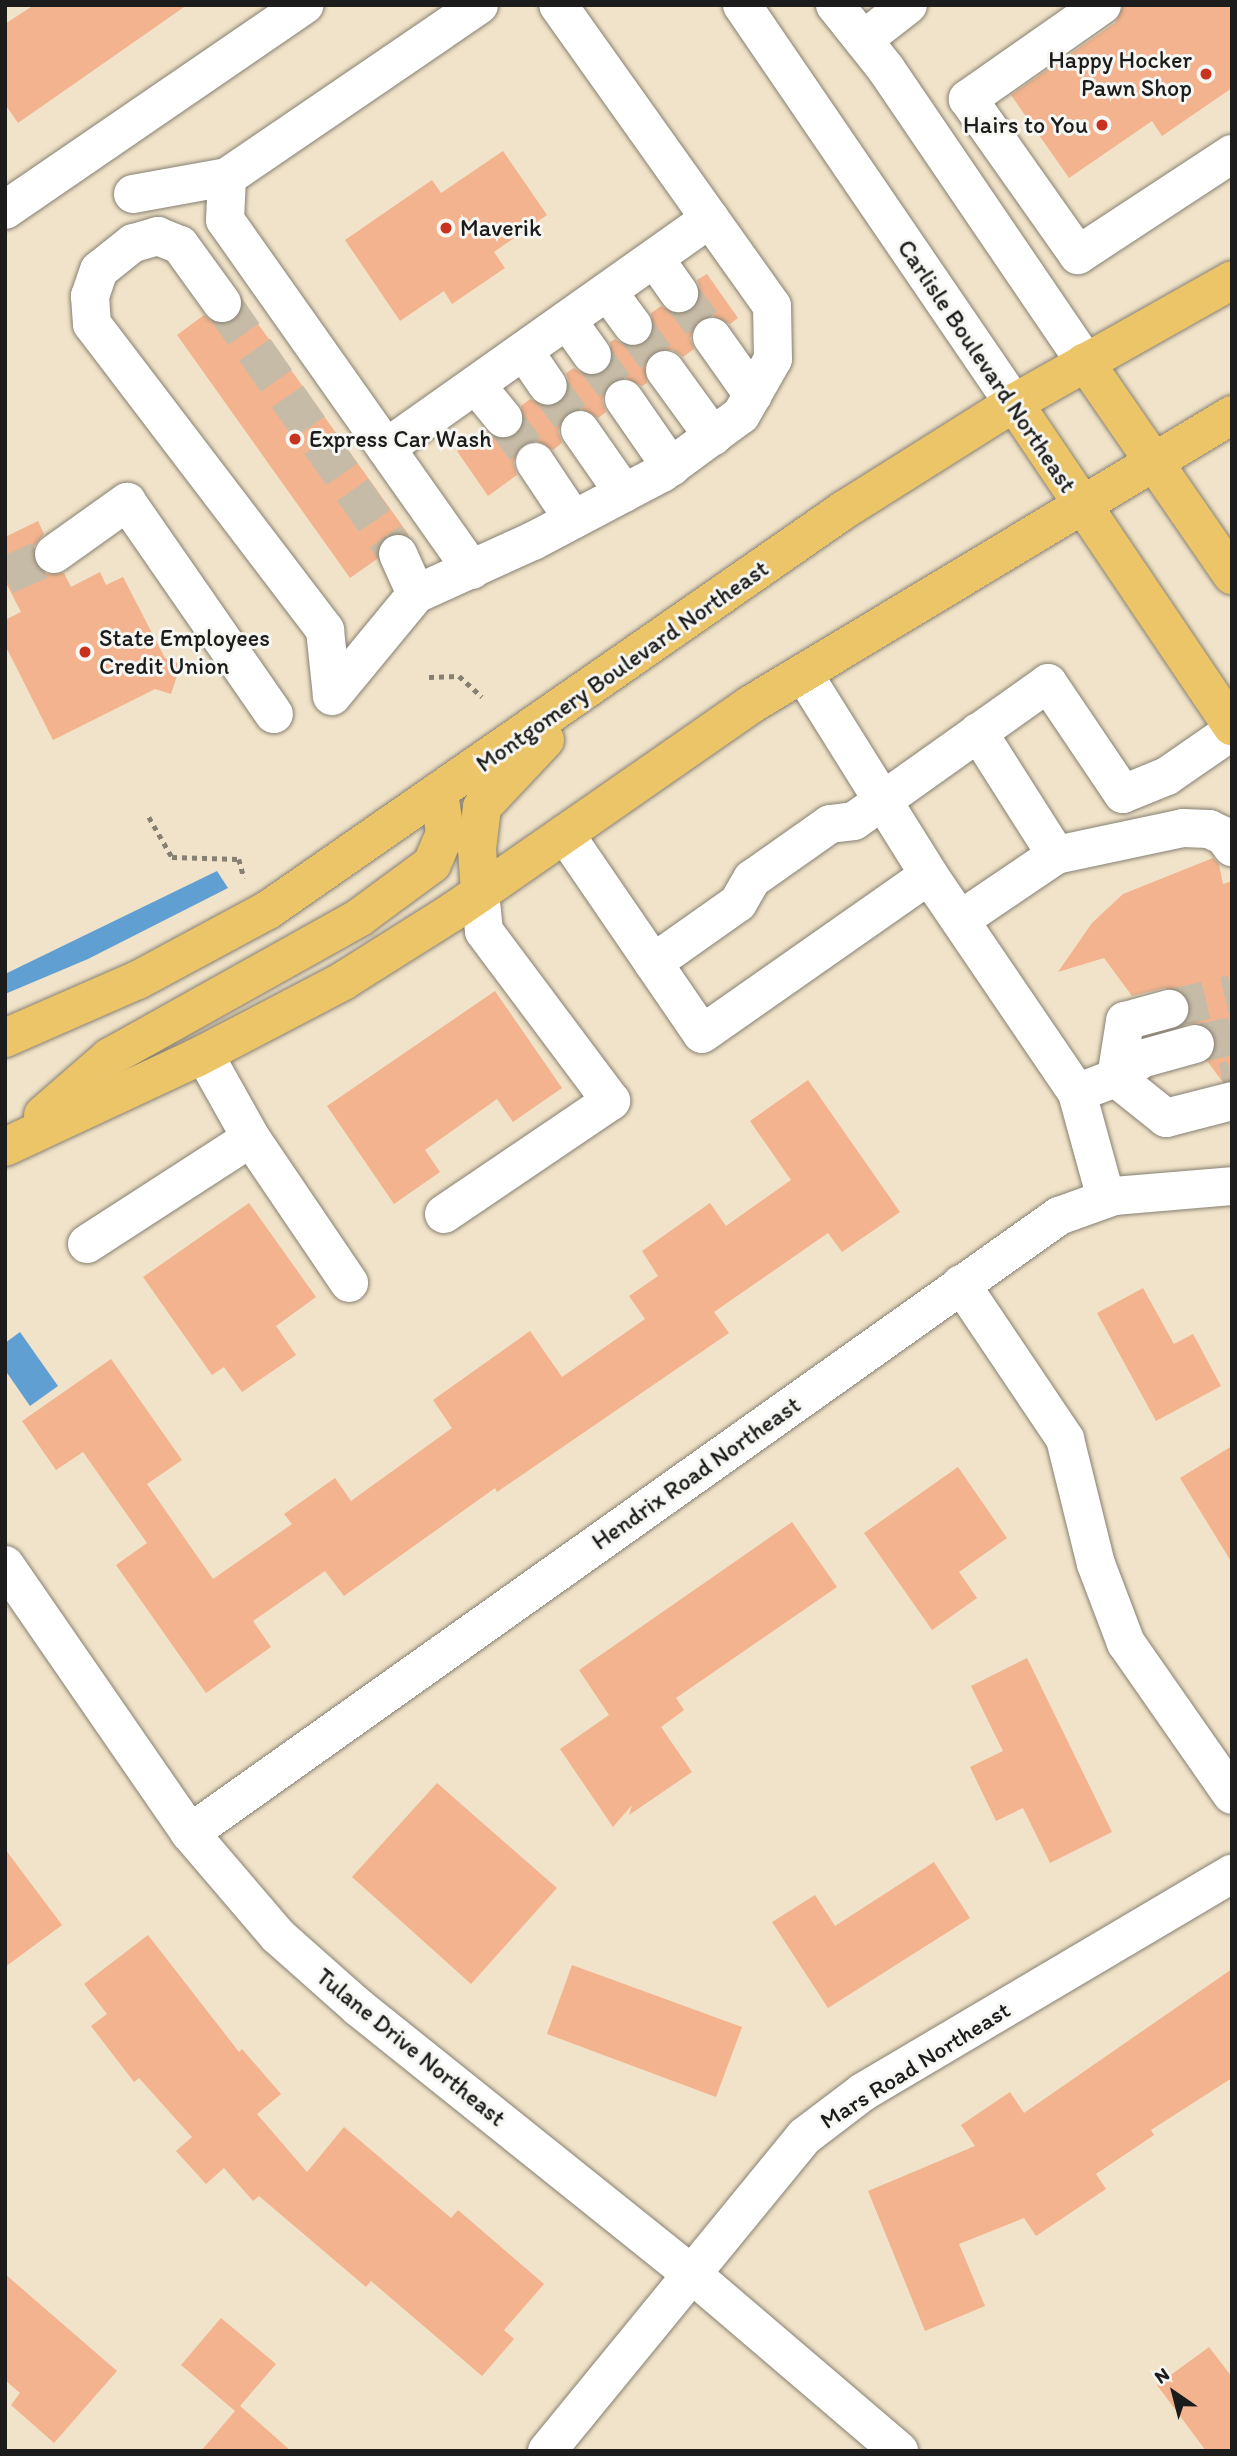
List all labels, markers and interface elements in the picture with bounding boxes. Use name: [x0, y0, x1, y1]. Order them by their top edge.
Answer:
place label: Happy Hocker Pawn Shop: [1048, 46, 1192, 102]
marker: Happy Hocker Pawn Shop: [1198, 66, 1214, 82]
place label: Hairs to You: [963, 111, 1088, 139]
marker: Hairs to You: [1094, 117, 1110, 133]
place label: Maverik: [460, 214, 541, 242]
marker: Maverik: [438, 220, 454, 236]
street label: Carlisle Boulevard Northeast: [891, 234, 1083, 498]
place label: Express Car Wash: [309, 425, 491, 453]
marker: Express Car Wash: [287, 431, 303, 447]
street label: Montgomery Boulevard Northeast: [470, 554, 774, 778]
place label: State Employees Credit Union: [99, 624, 269, 680]
marker: State Employees Credit Union: [77, 644, 93, 660]
street label: Hendrix Road Northeast: [586, 1390, 806, 1556]
street label: Tulane Drive Northeast: [310, 1962, 512, 2132]
street label: Mars Road Northeast: [815, 1995, 1015, 2135]
north arrow: [1139, 2358, 1209, 2428]
text: N: [1150, 2362, 1174, 2388]

